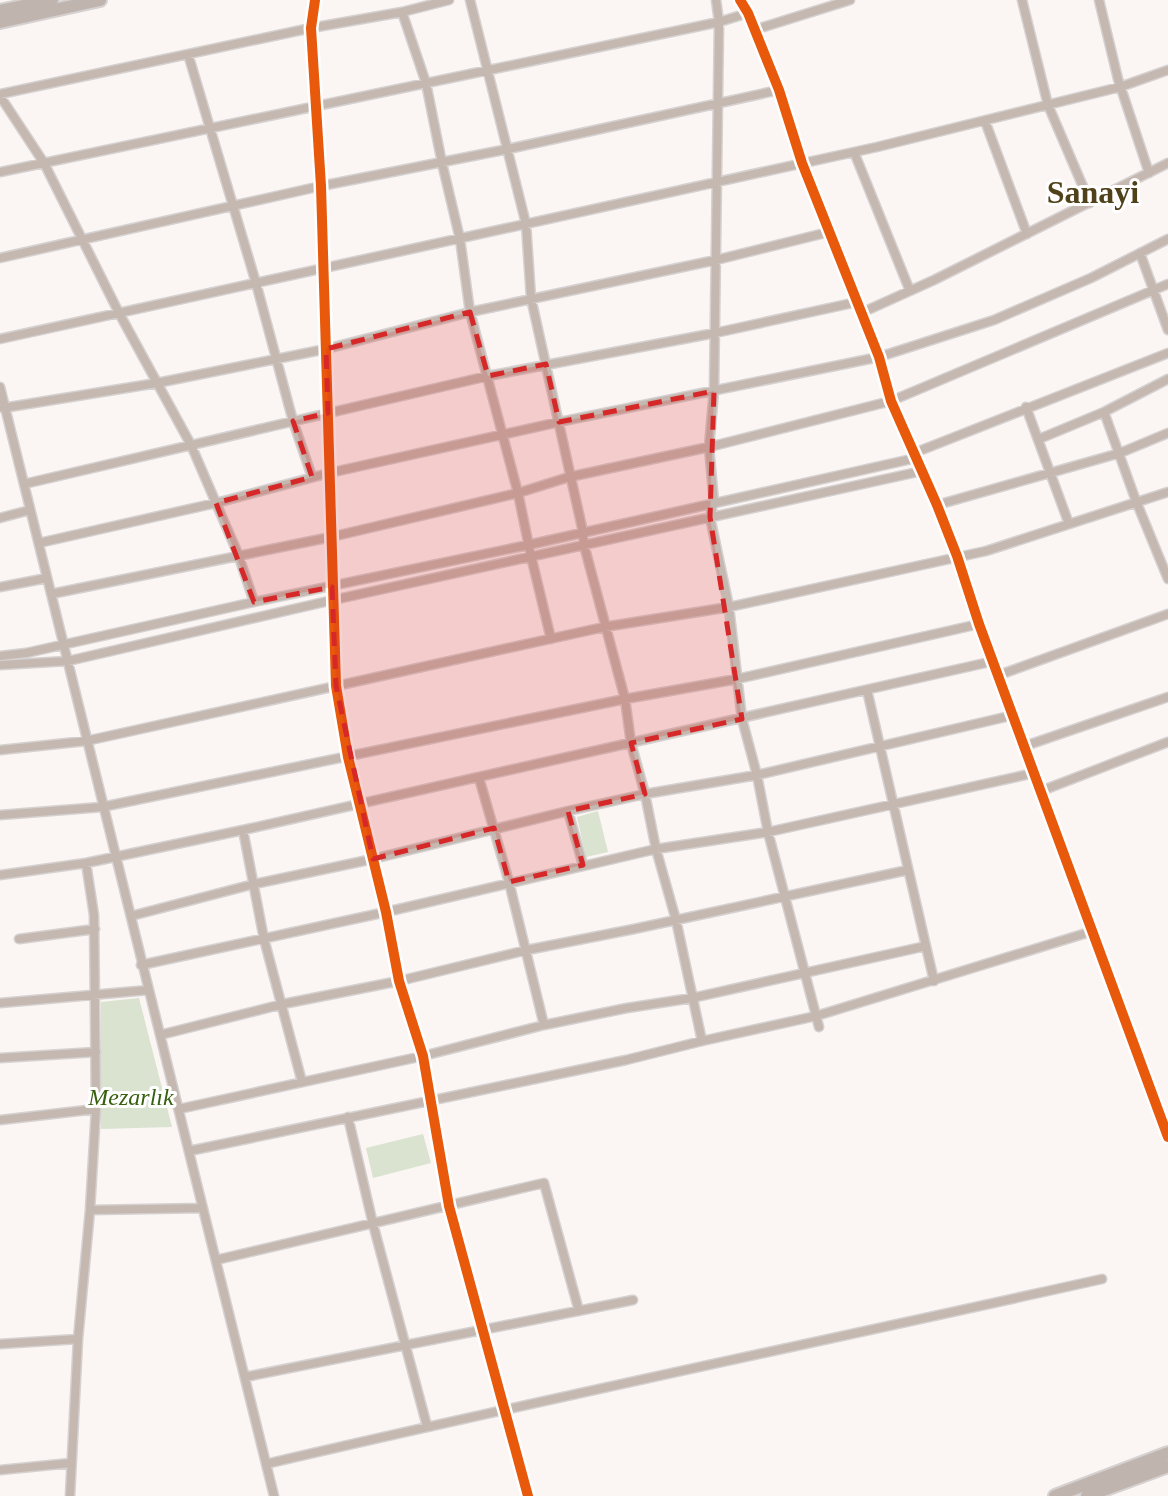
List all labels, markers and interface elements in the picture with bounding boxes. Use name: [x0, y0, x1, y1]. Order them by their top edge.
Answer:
district label: Sanayi: [1047, 174, 1139, 210]
park label: Mezarlık: [87, 1084, 174, 1110]

